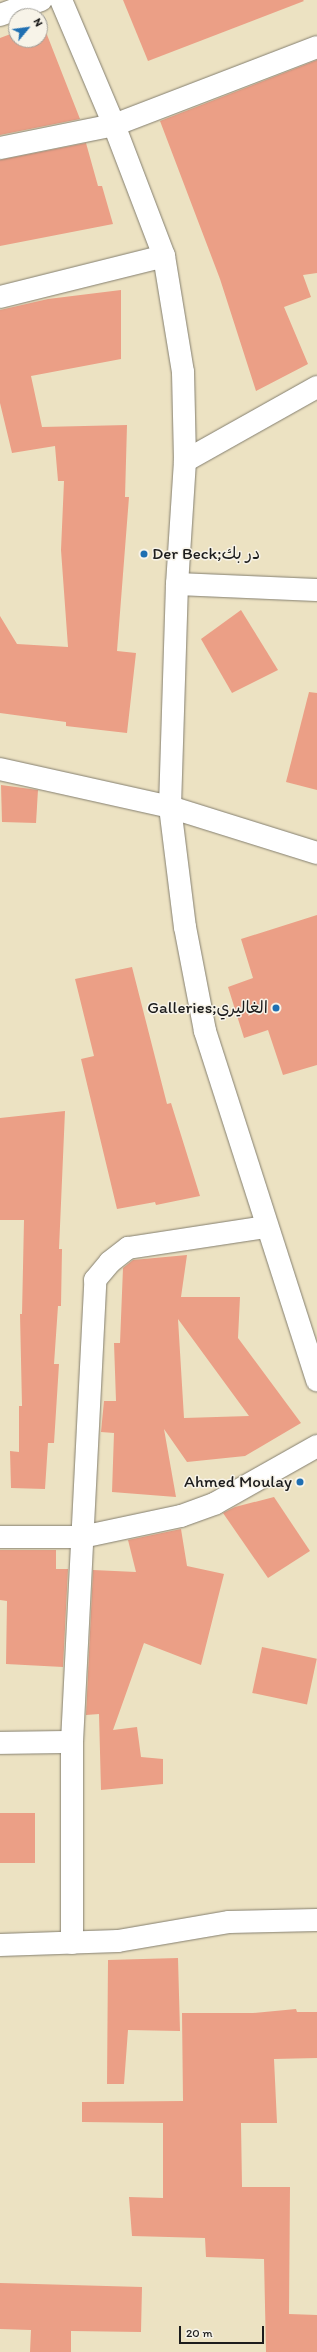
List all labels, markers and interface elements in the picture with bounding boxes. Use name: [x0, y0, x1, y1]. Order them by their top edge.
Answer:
north arrow: [8, 8, 48, 48]
text: N: [31, 16, 46, 29]
place label: Der Beck;در بك: [152, 544, 261, 564]
marker: Der Beck;در بك: [139, 549, 149, 559]
place label: Galleries;الغاليري: [147, 998, 268, 1018]
marker: Galleries;الغاليري: [271, 1003, 281, 1013]
place label: Ahmed Moulay: [184, 1472, 292, 1492]
marker: Ahmed Moulay: [295, 1477, 305, 1487]
scale bar: [181, 2318, 266, 2344]
text: 20 m: [186, 2326, 213, 2340]

